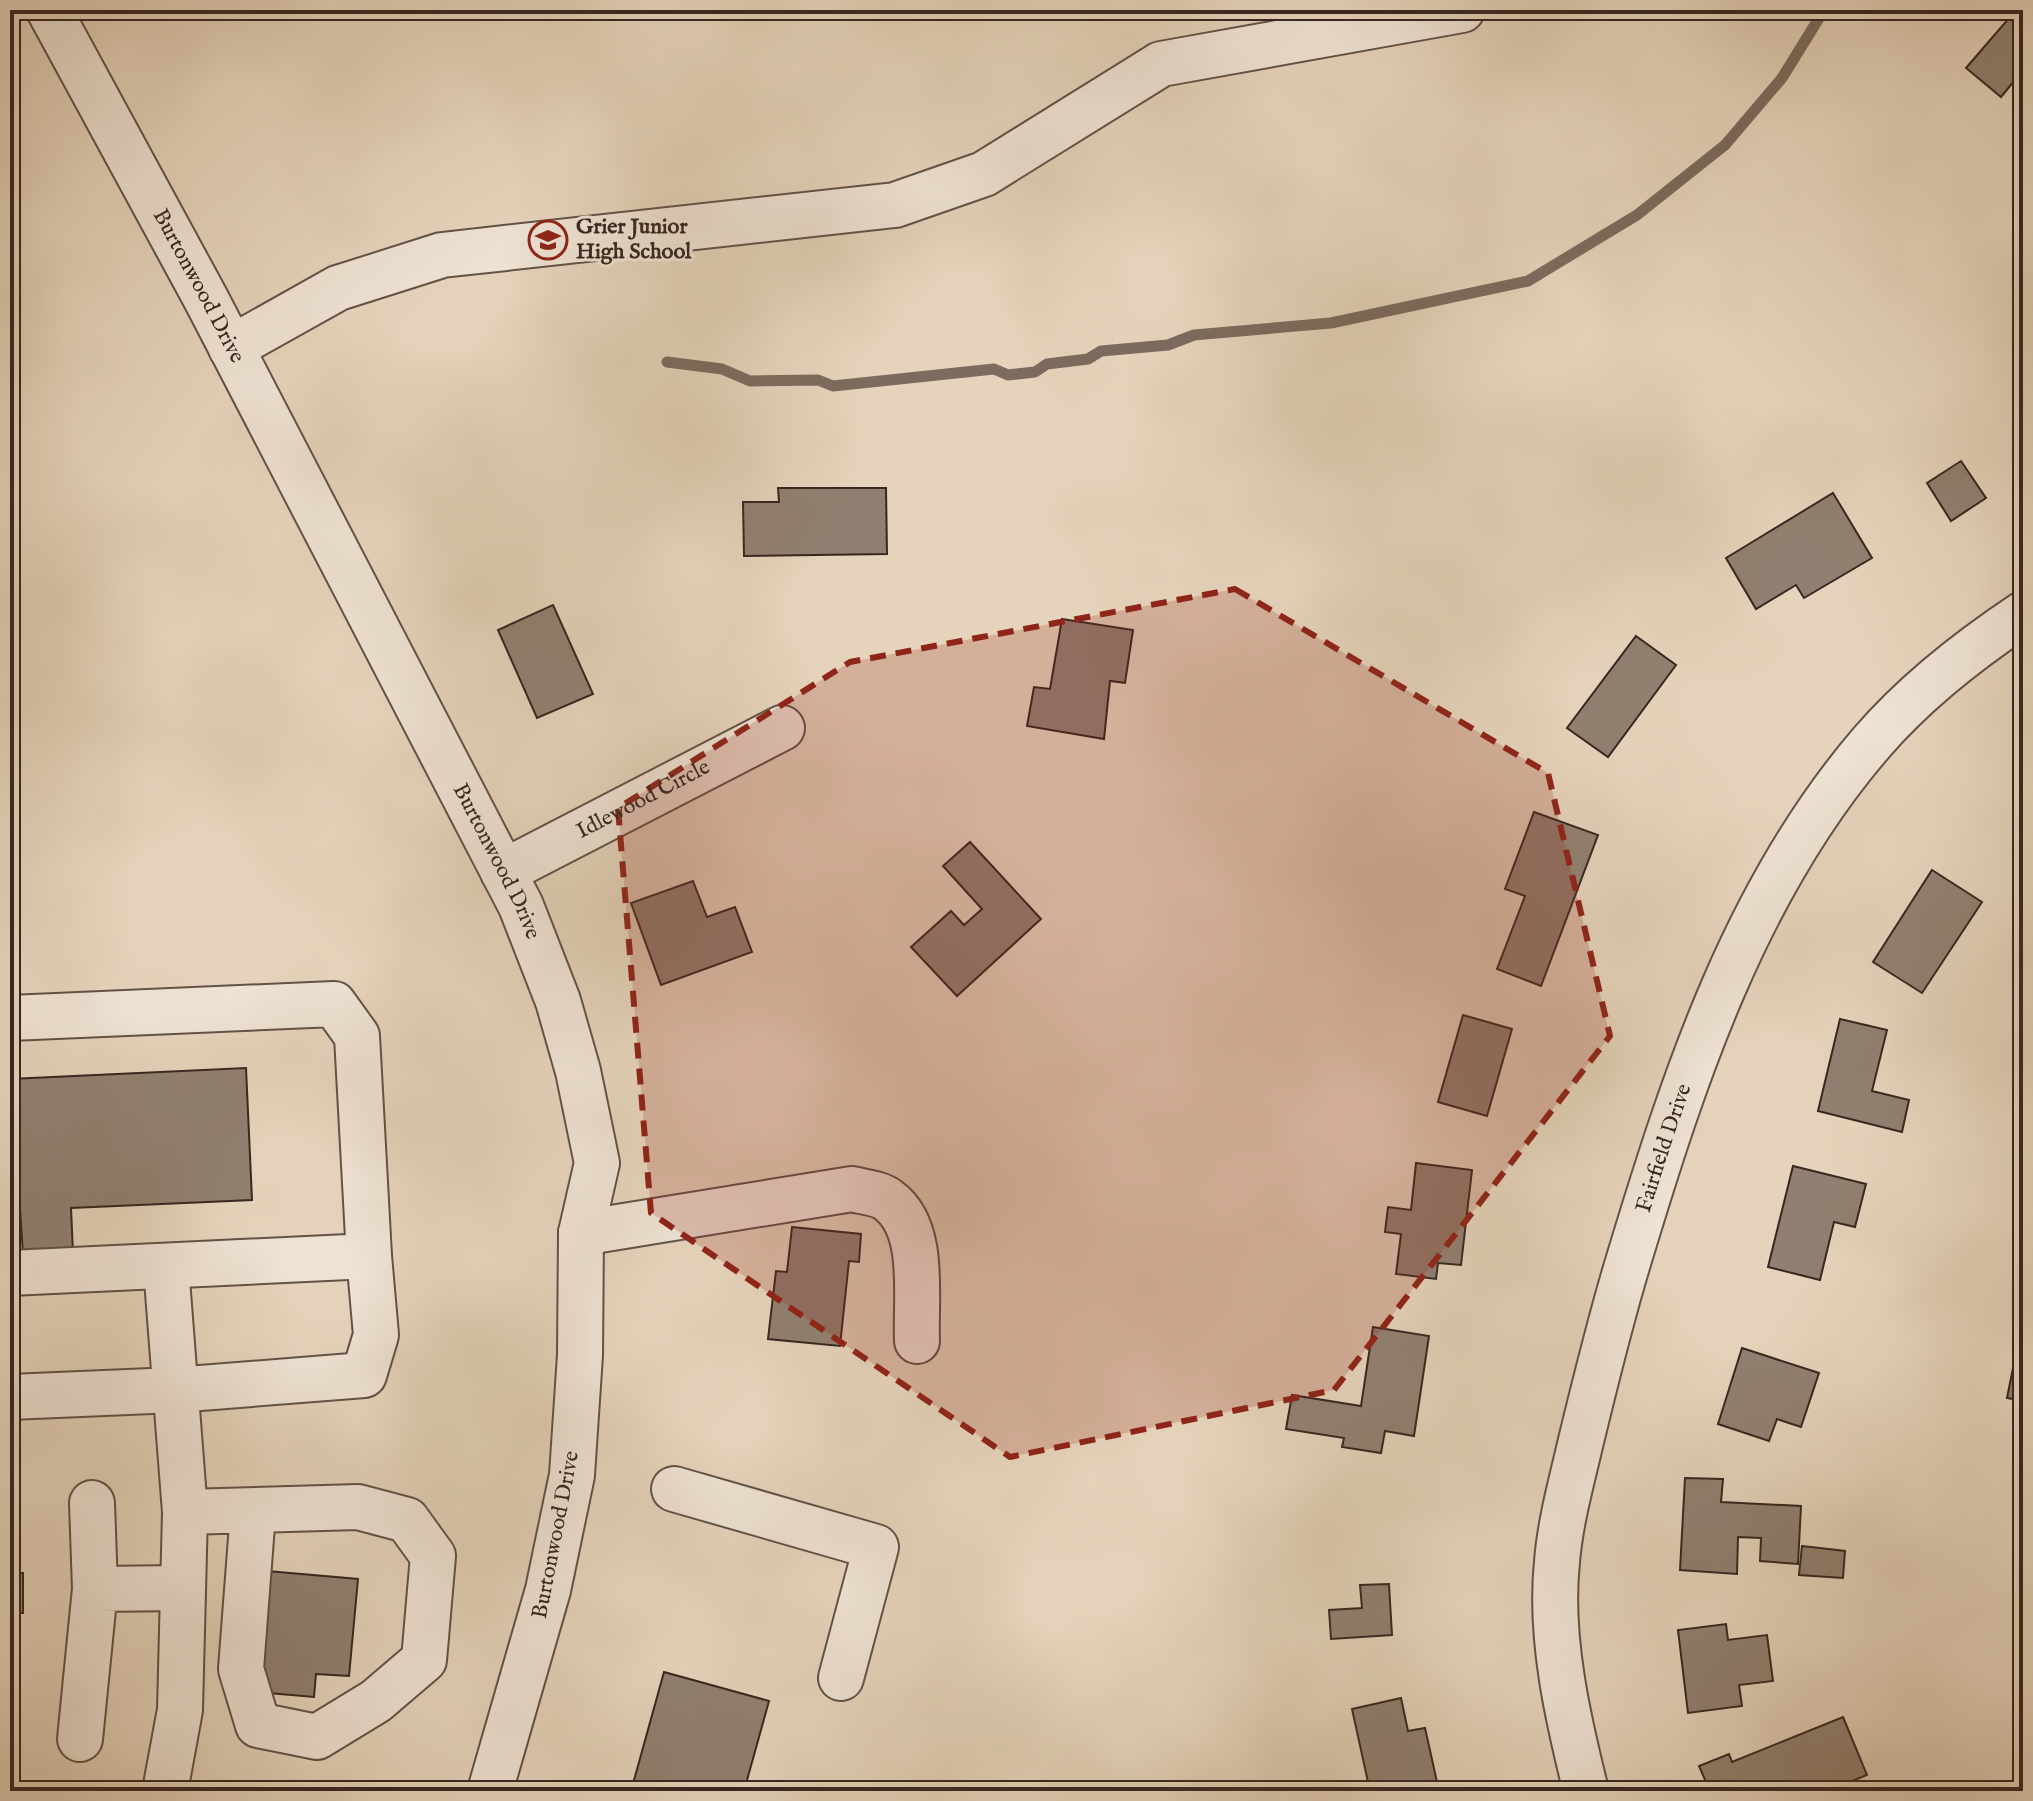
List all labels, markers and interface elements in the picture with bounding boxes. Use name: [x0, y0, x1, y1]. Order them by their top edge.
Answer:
street label: Burtonwood Drive: [146, 204, 251, 368]
place label: Grier Junior High School: [576, 213, 692, 266]
school or university icon: Grier Junior High School: [527, 219, 569, 261]
street label: Idlewood Circle: [572, 753, 715, 846]
street label: Burtonwood Drive: [446, 779, 547, 943]
street label: Fairfield Drive: [1630, 1080, 1699, 1216]
street label: Burtonwood Drive: [526, 1449, 586, 1621]

